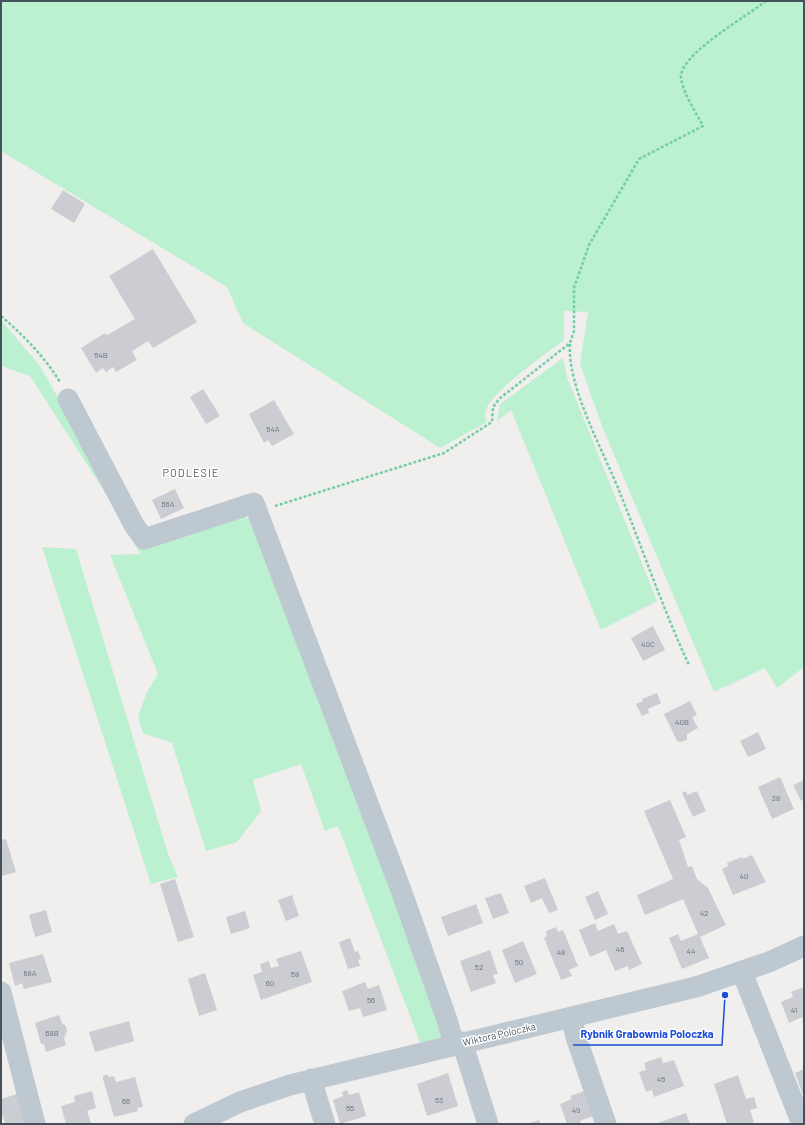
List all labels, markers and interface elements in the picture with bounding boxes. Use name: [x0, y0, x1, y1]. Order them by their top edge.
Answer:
house number: 54B: [94, 350, 108, 360]
house number: 54A: [266, 424, 280, 434]
district label: PODLESIE: [163, 466, 219, 479]
house number: 56A: [161, 499, 175, 509]
house number: 40C: [641, 639, 655, 649]
house number: 40B: [675, 717, 689, 727]
house number: 38: [772, 793, 780, 803]
house number: 40: [740, 871, 748, 881]
house number: 42: [700, 908, 708, 918]
house number: 46: [616, 944, 624, 954]
house number: 44: [687, 946, 695, 956]
house number: 48: [557, 947, 565, 957]
house number: 50: [515, 957, 523, 967]
house number: 52: [475, 962, 483, 972]
house number: 68A: [23, 968, 37, 978]
house number: 58: [291, 969, 299, 979]
house number: 60: [266, 978, 274, 988]
house number: 56: [367, 995, 375, 1005]
house number: 41: [791, 1005, 797, 1015]
street label: Wiktora Poloczka: [461, 1020, 537, 1048]
callout: Rybnik Grabownia Poloczka: [573, 1022, 722, 1045]
text: Rybnik Grabownia Poloczka: [580, 1027, 714, 1040]
house number: 68B: [45, 1028, 59, 1038]
house number: 45: [657, 1074, 665, 1084]
house number: 53: [435, 1095, 443, 1105]
house number: 66: [122, 1096, 130, 1106]
house number: 55: [346, 1103, 354, 1113]
house number: 49: [572, 1105, 580, 1115]

